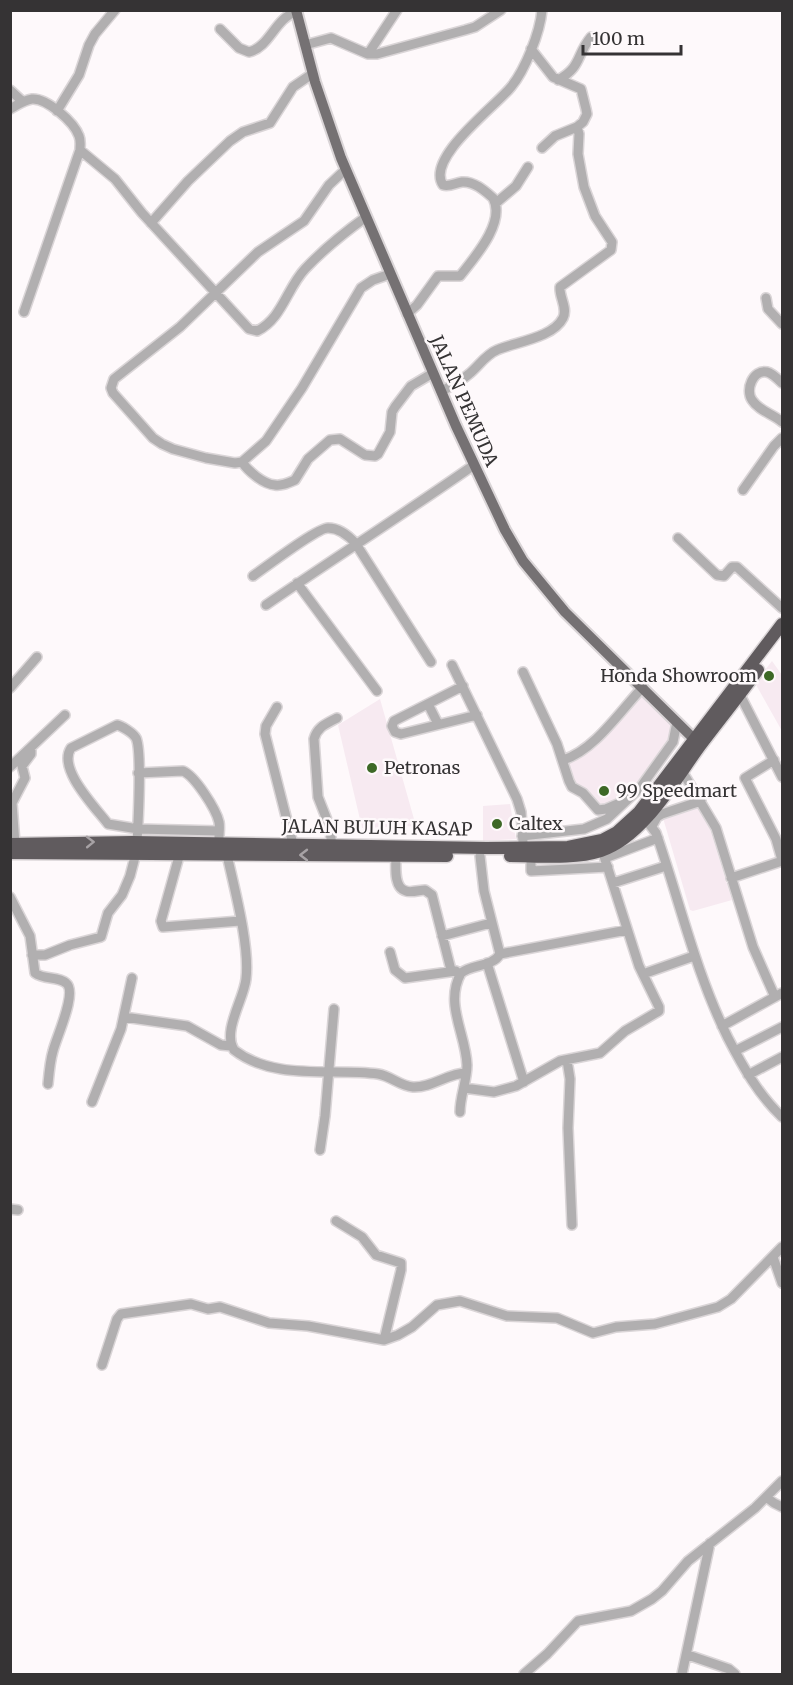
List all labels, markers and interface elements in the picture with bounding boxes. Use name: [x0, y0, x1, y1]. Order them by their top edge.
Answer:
scale bar: [583, 18, 680, 56]
text: 100 m: [592, 27, 645, 50]
street label: JALAN PEMUDA: [425, 331, 504, 470]
place label: Honda Showroom: [600, 664, 757, 687]
marker: Honda Showroom: [762, 669, 776, 683]
place label: Petronas: [384, 756, 461, 779]
marker: Petronas: [365, 761, 379, 775]
place label: 99 Speedmart: [616, 779, 737, 802]
marker: 99 Speedmart: [597, 784, 611, 798]
place label: Caltex: [509, 812, 563, 835]
street label: JALAN BULUH KASAP: [281, 814, 473, 841]
marker: Caltex: [490, 817, 504, 831]
one-way arrow: [85, 836, 94, 848]
one-way arrow: [300, 849, 309, 861]

